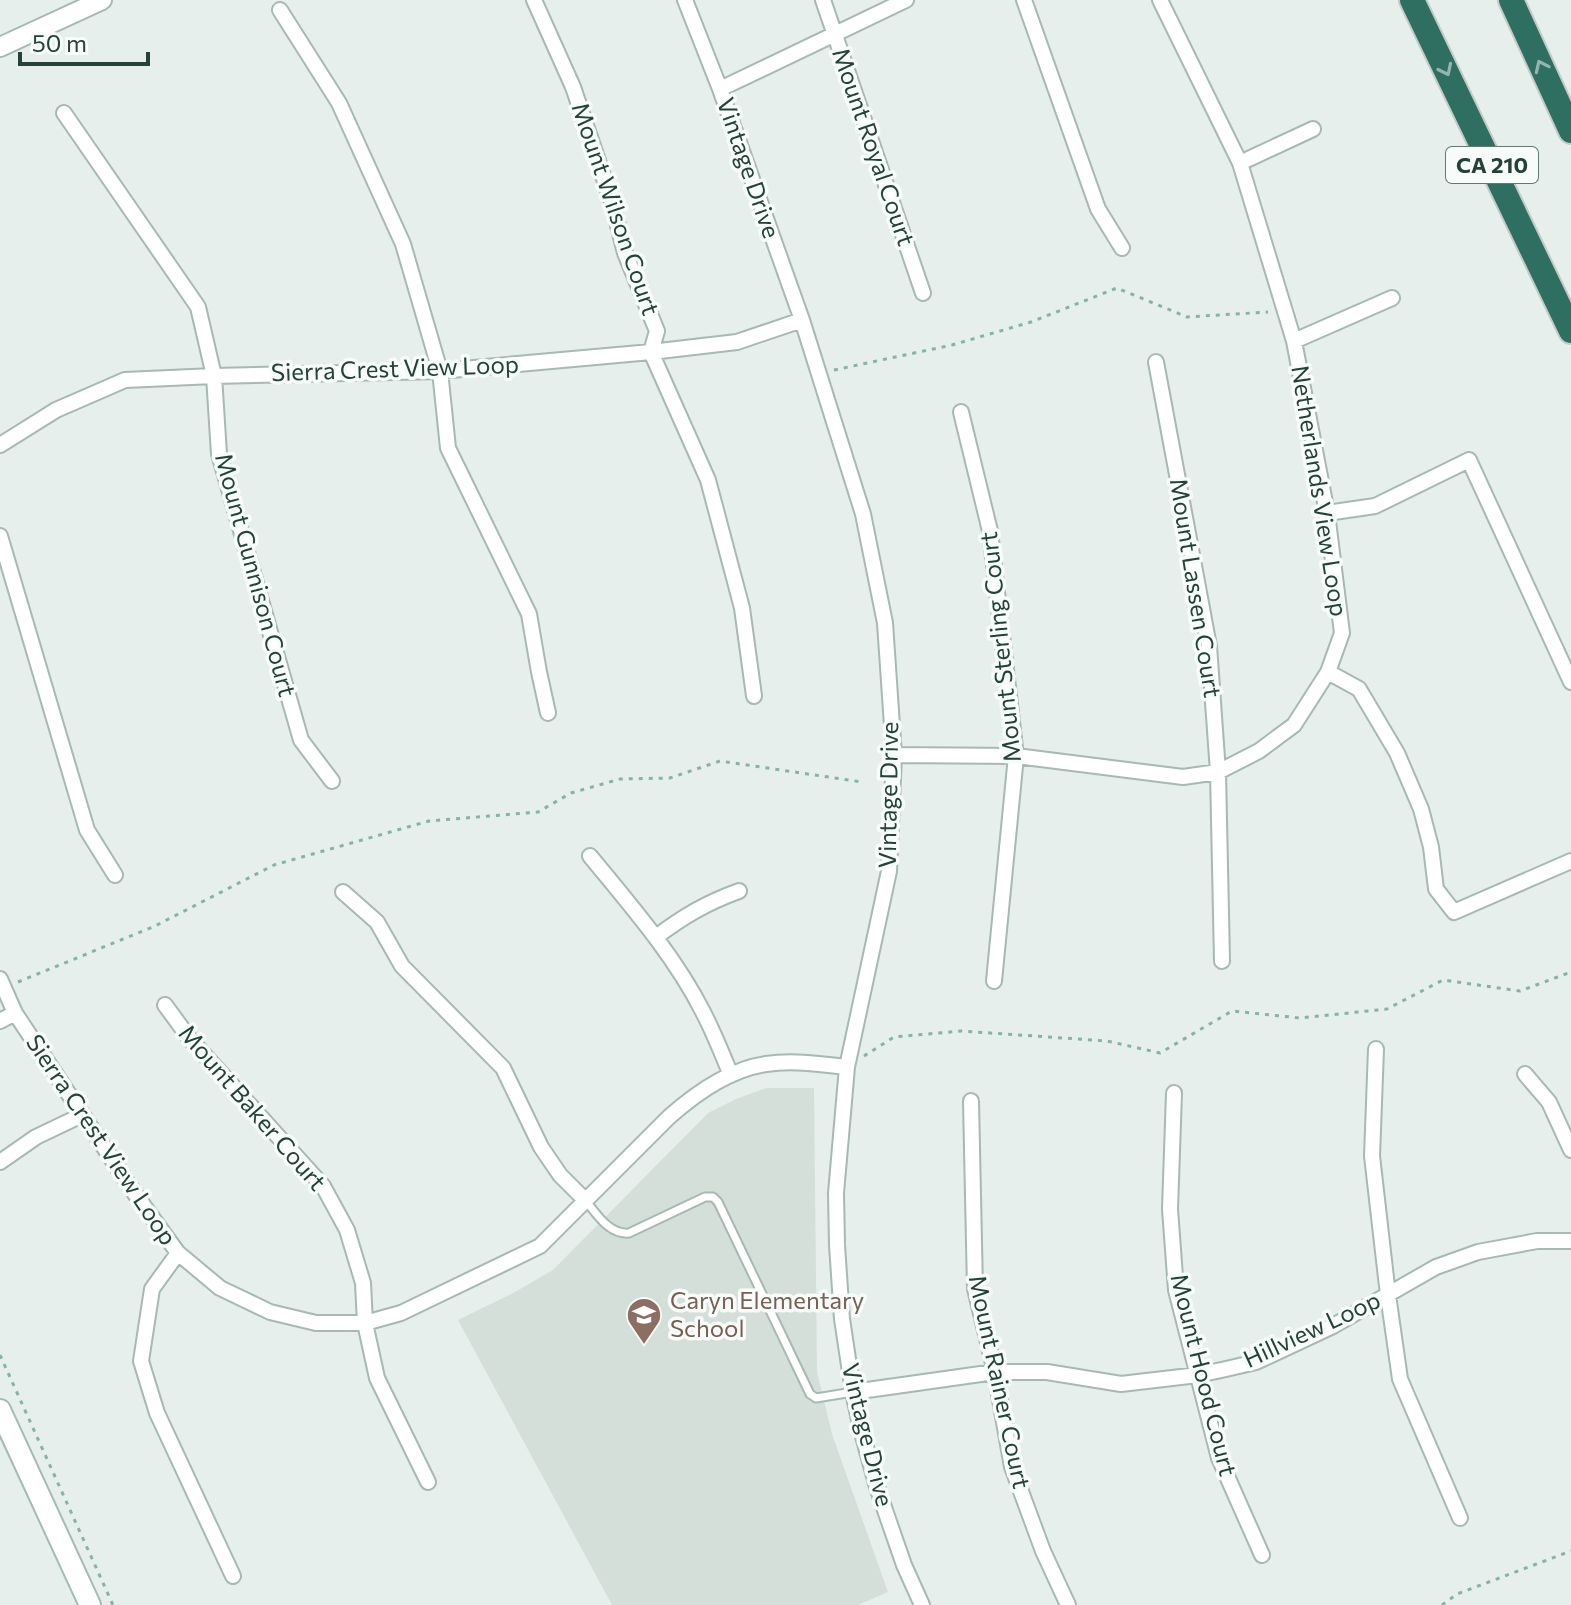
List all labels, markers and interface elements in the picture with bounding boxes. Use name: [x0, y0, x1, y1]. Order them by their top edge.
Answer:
scale bar: [20, 16, 148, 66]
text: 50 m: [32, 28, 87, 57]
street label: Mount Royal Court: [827, 44, 922, 249]
one-way arrow: [1535, 59, 1551, 74]
one-way arrow: [1436, 62, 1452, 77]
street label: Vintage Drive: [712, 93, 787, 242]
street label: Mount Wilson Court: [566, 98, 666, 319]
road number: CA 210: [1446, 147, 1538, 183]
street label: Sierra Crest View Loop: [271, 349, 519, 386]
street label: Netherlands View Loop: [1286, 363, 1355, 618]
street label: Mount Gunnison Court: [210, 450, 303, 700]
street label: Mount Lassen Court: [1165, 476, 1228, 700]
street label: Mount Sterling Court: [973, 530, 1026, 764]
street label: Vintage Drive: [872, 721, 903, 869]
street label: Mount Baker Court: [173, 1018, 333, 1196]
street label: Sierra Crest View Loop: [21, 1028, 184, 1250]
street label: Mount Hood Court: [1165, 1270, 1244, 1479]
street label: Mount Rainer Court: [964, 1272, 1037, 1491]
street label: Hillview Loop: [1238, 1284, 1384, 1373]
place label: Caryn Elementary School: [670, 1285, 864, 1342]
school or university icon: Caryn Elementary School: [625, 1296, 663, 1346]
street label: Vintage Drive: [837, 1360, 900, 1509]

